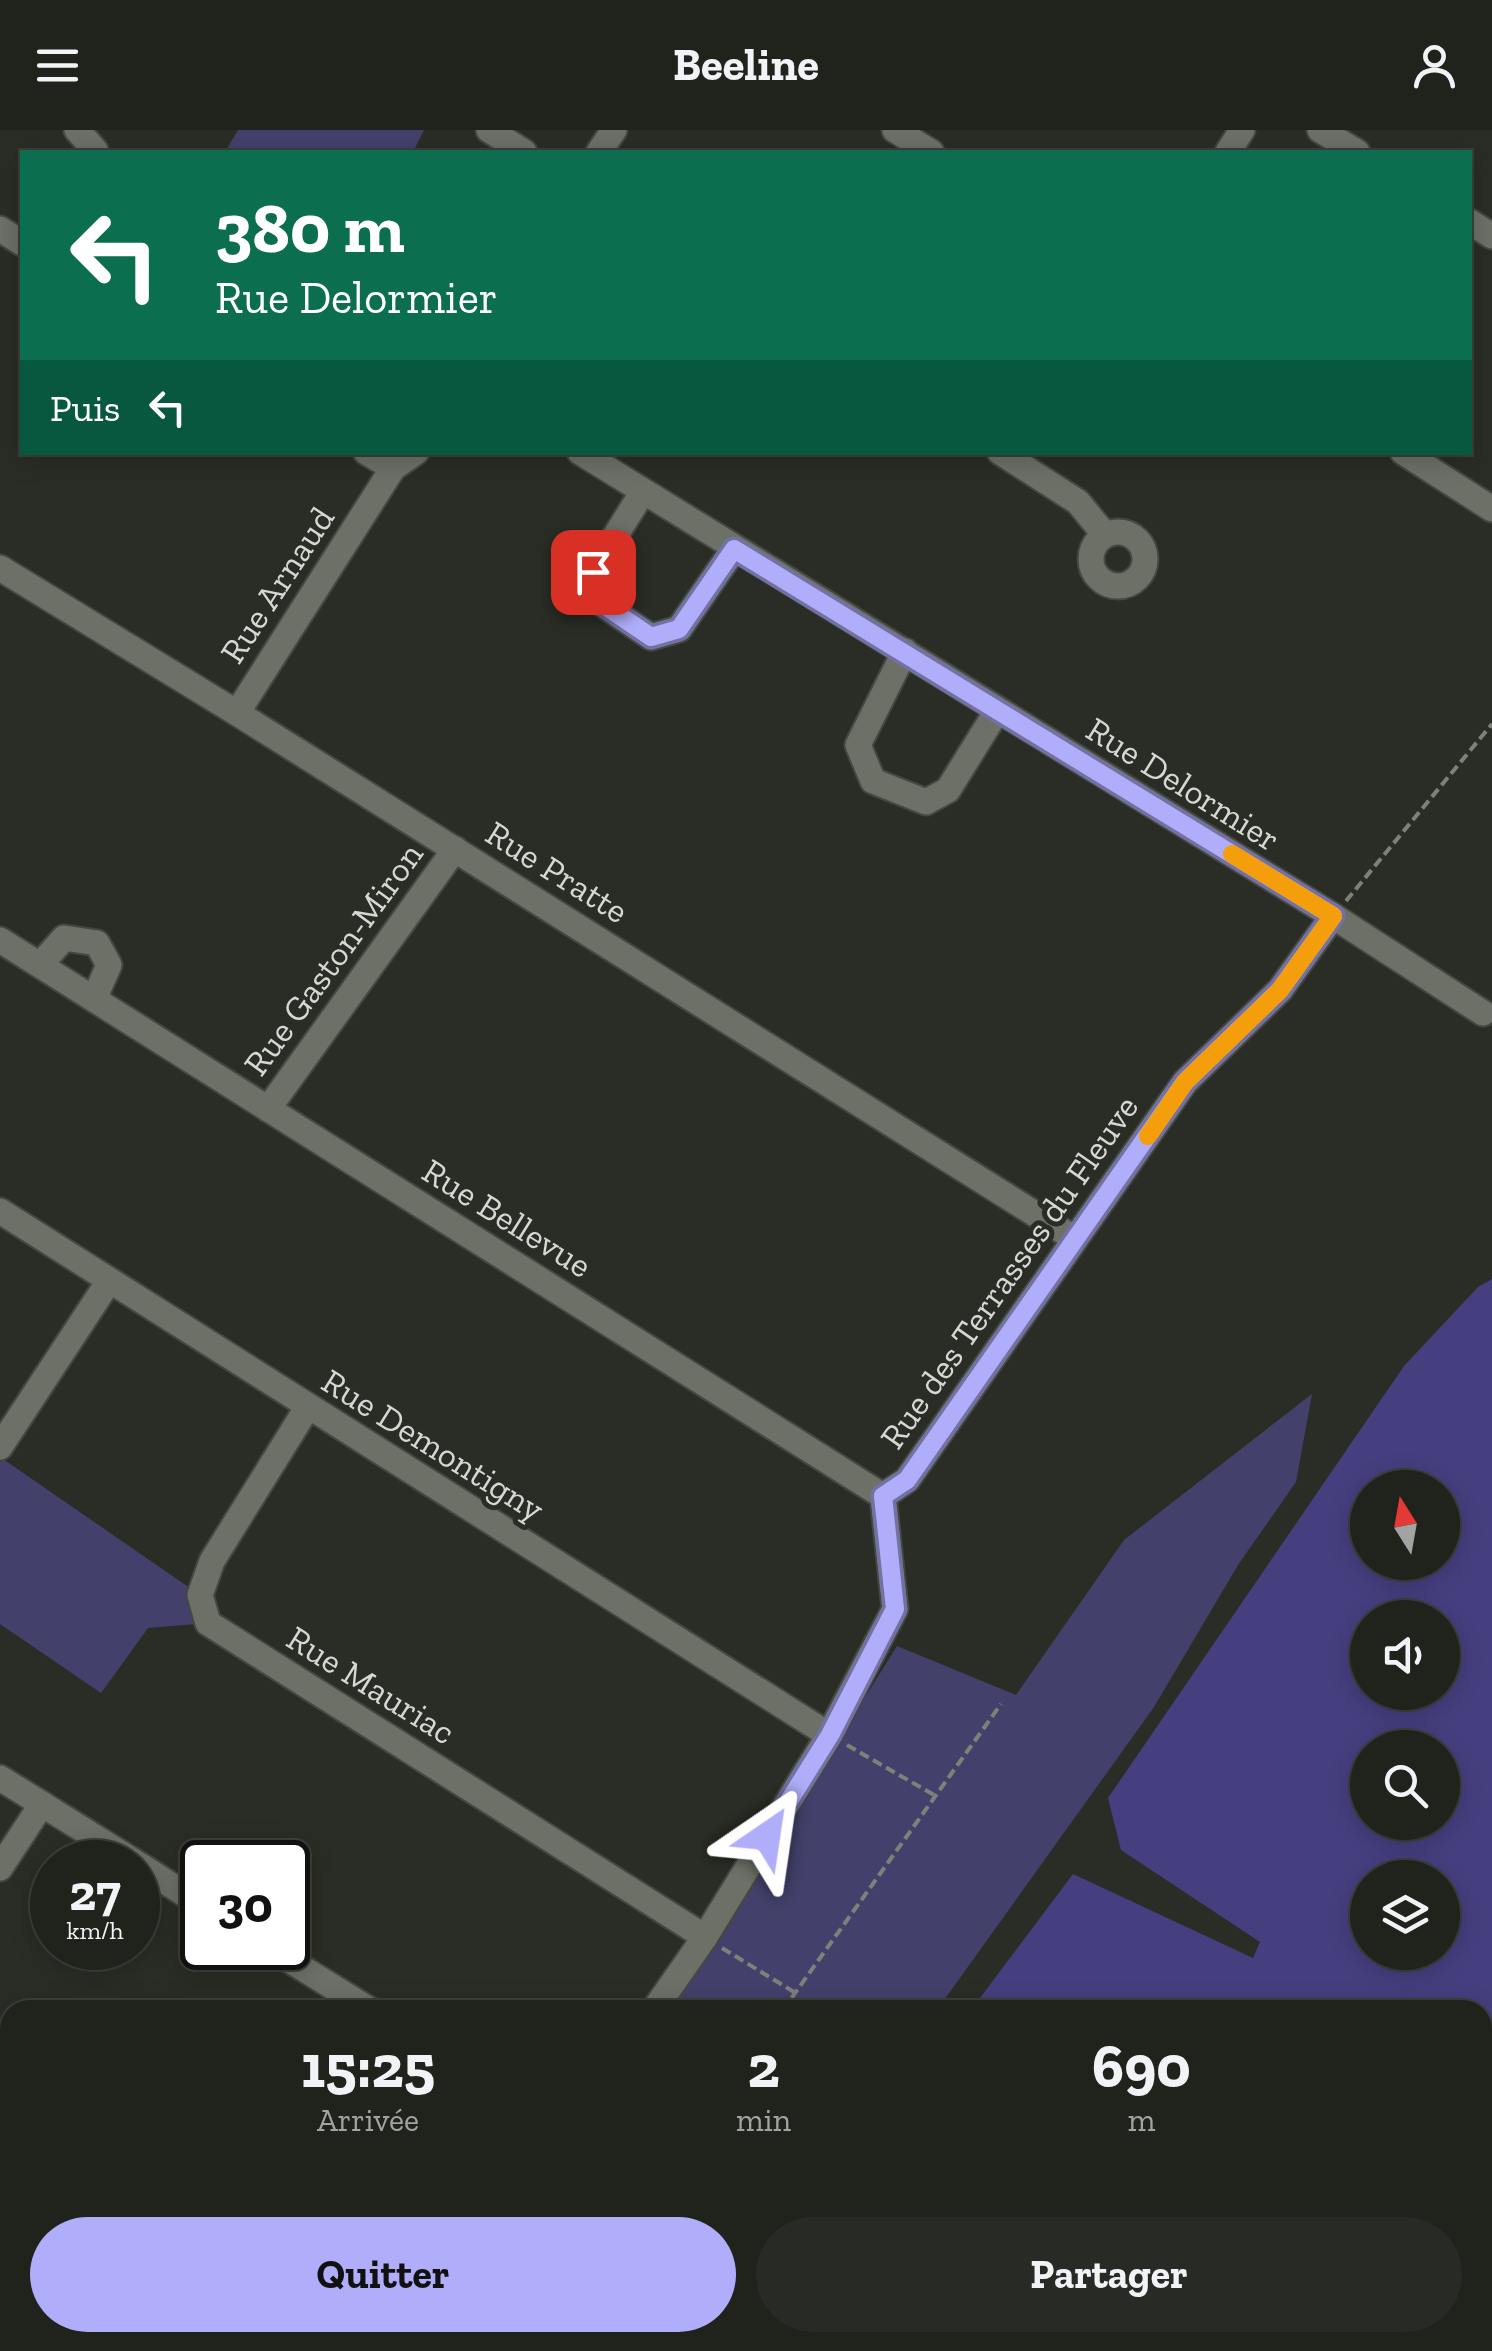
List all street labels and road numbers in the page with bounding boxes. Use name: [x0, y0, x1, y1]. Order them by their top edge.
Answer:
street label: Rue Arnaud: [211, 499, 343, 671]
street label: Rue Delormier: [1079, 708, 1287, 860]
street label: Rue Pratte: [478, 812, 636, 932]
street label: Rue Gaston-Miron: [235, 834, 431, 1084]
street label: Rue des Terrasses du Fleuve: [871, 1087, 1147, 1457]
street label: Rue Bellevue: [415, 1149, 599, 1287]
street label: Rue Demontigny: [314, 1360, 552, 1530]
street label: Rue Mauriac: [279, 1617, 463, 1753]

